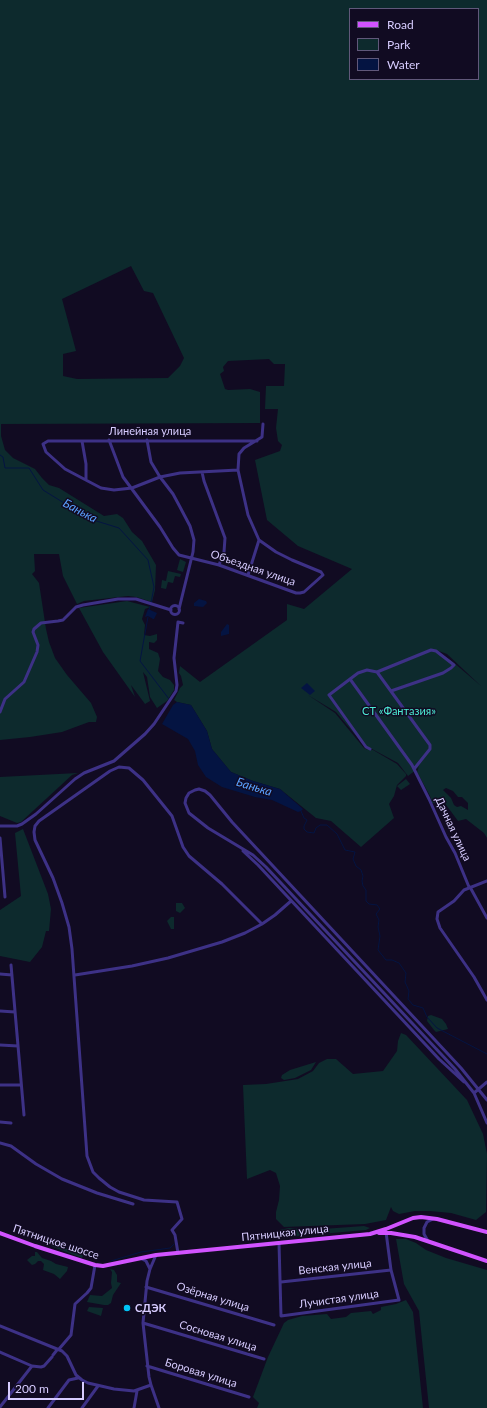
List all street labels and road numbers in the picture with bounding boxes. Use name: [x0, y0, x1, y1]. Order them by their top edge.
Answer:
street label: Линейная улица: [109, 424, 191, 438]
street label: Объездная улица: [209, 547, 297, 589]
street label: Дачная улица: [432, 795, 474, 863]
street label: Пятницкое шоссе: [11, 1222, 101, 1262]
street label: Пятницкая улица: [241, 1222, 329, 1244]
street label: Венская улица: [298, 1257, 372, 1277]
street label: Озёрная улица: [175, 1280, 251, 1314]
street label: Лучистая улица: [298, 1287, 380, 1311]
street label: Сосновая улица: [178, 1318, 258, 1354]
street label: Боровая улица: [163, 1356, 239, 1390]

